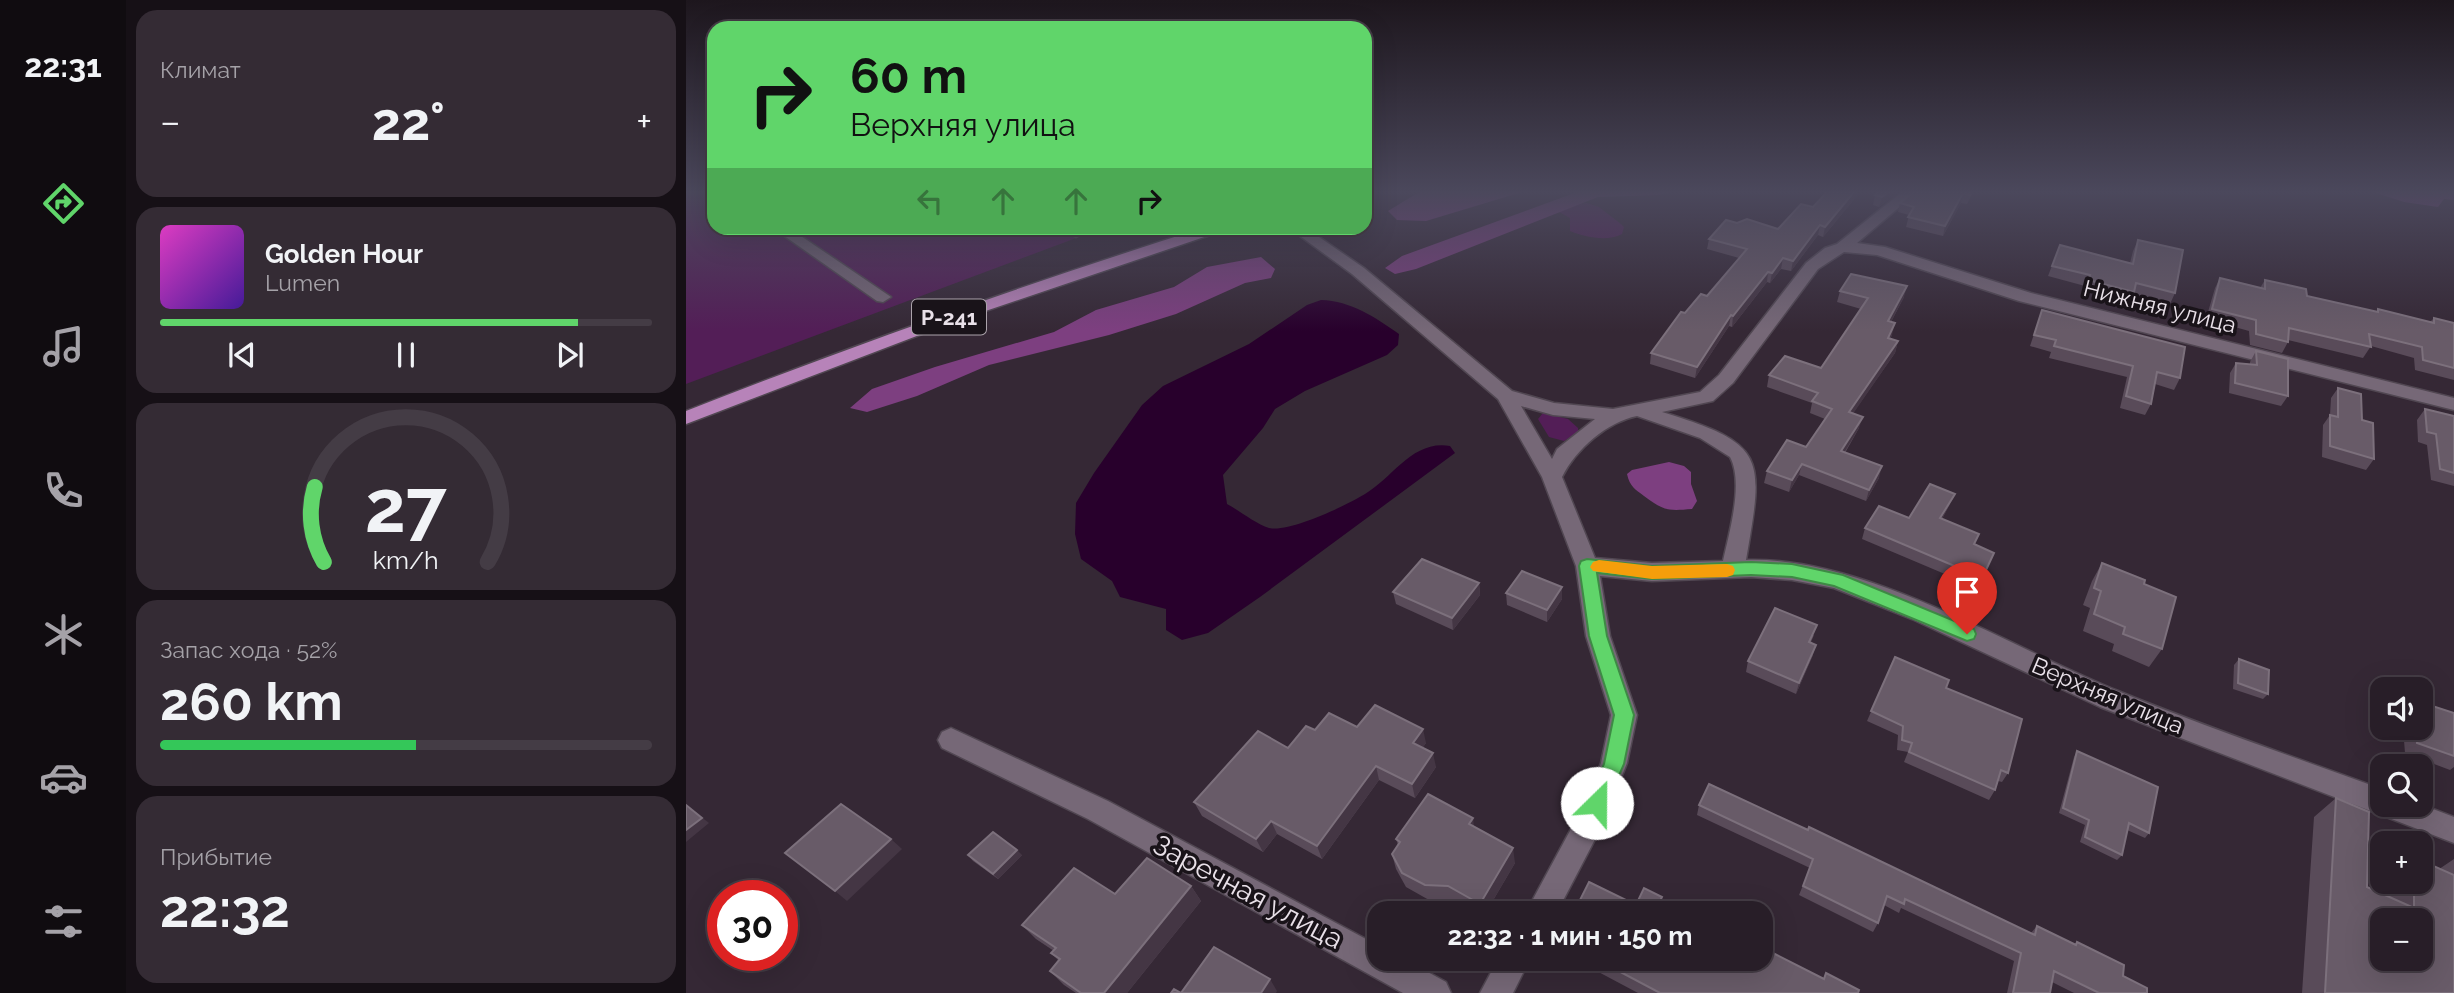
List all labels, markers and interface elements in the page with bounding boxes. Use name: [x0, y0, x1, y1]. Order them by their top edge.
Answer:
text: 22:31: [24, 47, 102, 84]
text: 60 m: [850, 47, 967, 104]
icon: right: [735, 49, 826, 140]
text: Климат: [160, 56, 241, 83]
text: 22°: [372, 91, 445, 152]
text: −: [160, 99, 180, 144]
text: +: [636, 99, 652, 144]
text: Верхняя улица: [850, 106, 1076, 143]
icon: directions: [39, 179, 88, 228]
icon: left: [911, 182, 949, 220]
icon: ahead: [984, 182, 1022, 220]
icon: ahead: [1057, 182, 1095, 220]
icon: right: [1130, 182, 1168, 220]
text: Golden Hour: [265, 239, 423, 269]
text: Lumen: [265, 269, 340, 296]
street label: Нижняя улица: [2081, 274, 2239, 338]
road number: Р-241: [912, 300, 986, 334]
icon: music: [39, 322, 88, 371]
icon: previous: [223, 336, 261, 374]
icon: pause: [387, 336, 425, 374]
icon: next: [551, 336, 589, 374]
text: 27: [365, 465, 447, 550]
icon: phone: [39, 466, 88, 515]
text: km/h: [373, 545, 439, 575]
pin: [1937, 562, 1997, 634]
icon: arrive: [1948, 573, 1986, 611]
icon: climate: [39, 610, 88, 659]
text: Запас хода · 52%: [160, 636, 337, 663]
street label: Верхняя улица: [2028, 651, 2188, 739]
text: 260 km: [160, 671, 343, 732]
map controls: [2370, 677, 2433, 971]
button: sound: [2370, 677, 2433, 740]
icon: car: [39, 753, 88, 802]
button: search: [2370, 754, 2433, 817]
position arrow: [1560, 766, 1634, 840]
street label: Заречная улица: [1147, 828, 1349, 956]
button: +: [2370, 831, 2433, 894]
text: Прибытие: [160, 843, 272, 870]
text: 22:32: [160, 878, 290, 939]
speed limit sign: 30: [707, 880, 798, 971]
icon: filters: [39, 897, 88, 946]
button: −: [2370, 908, 2433, 971]
text: 22:32 · 1 мин · 150 m: [1448, 921, 1692, 951]

